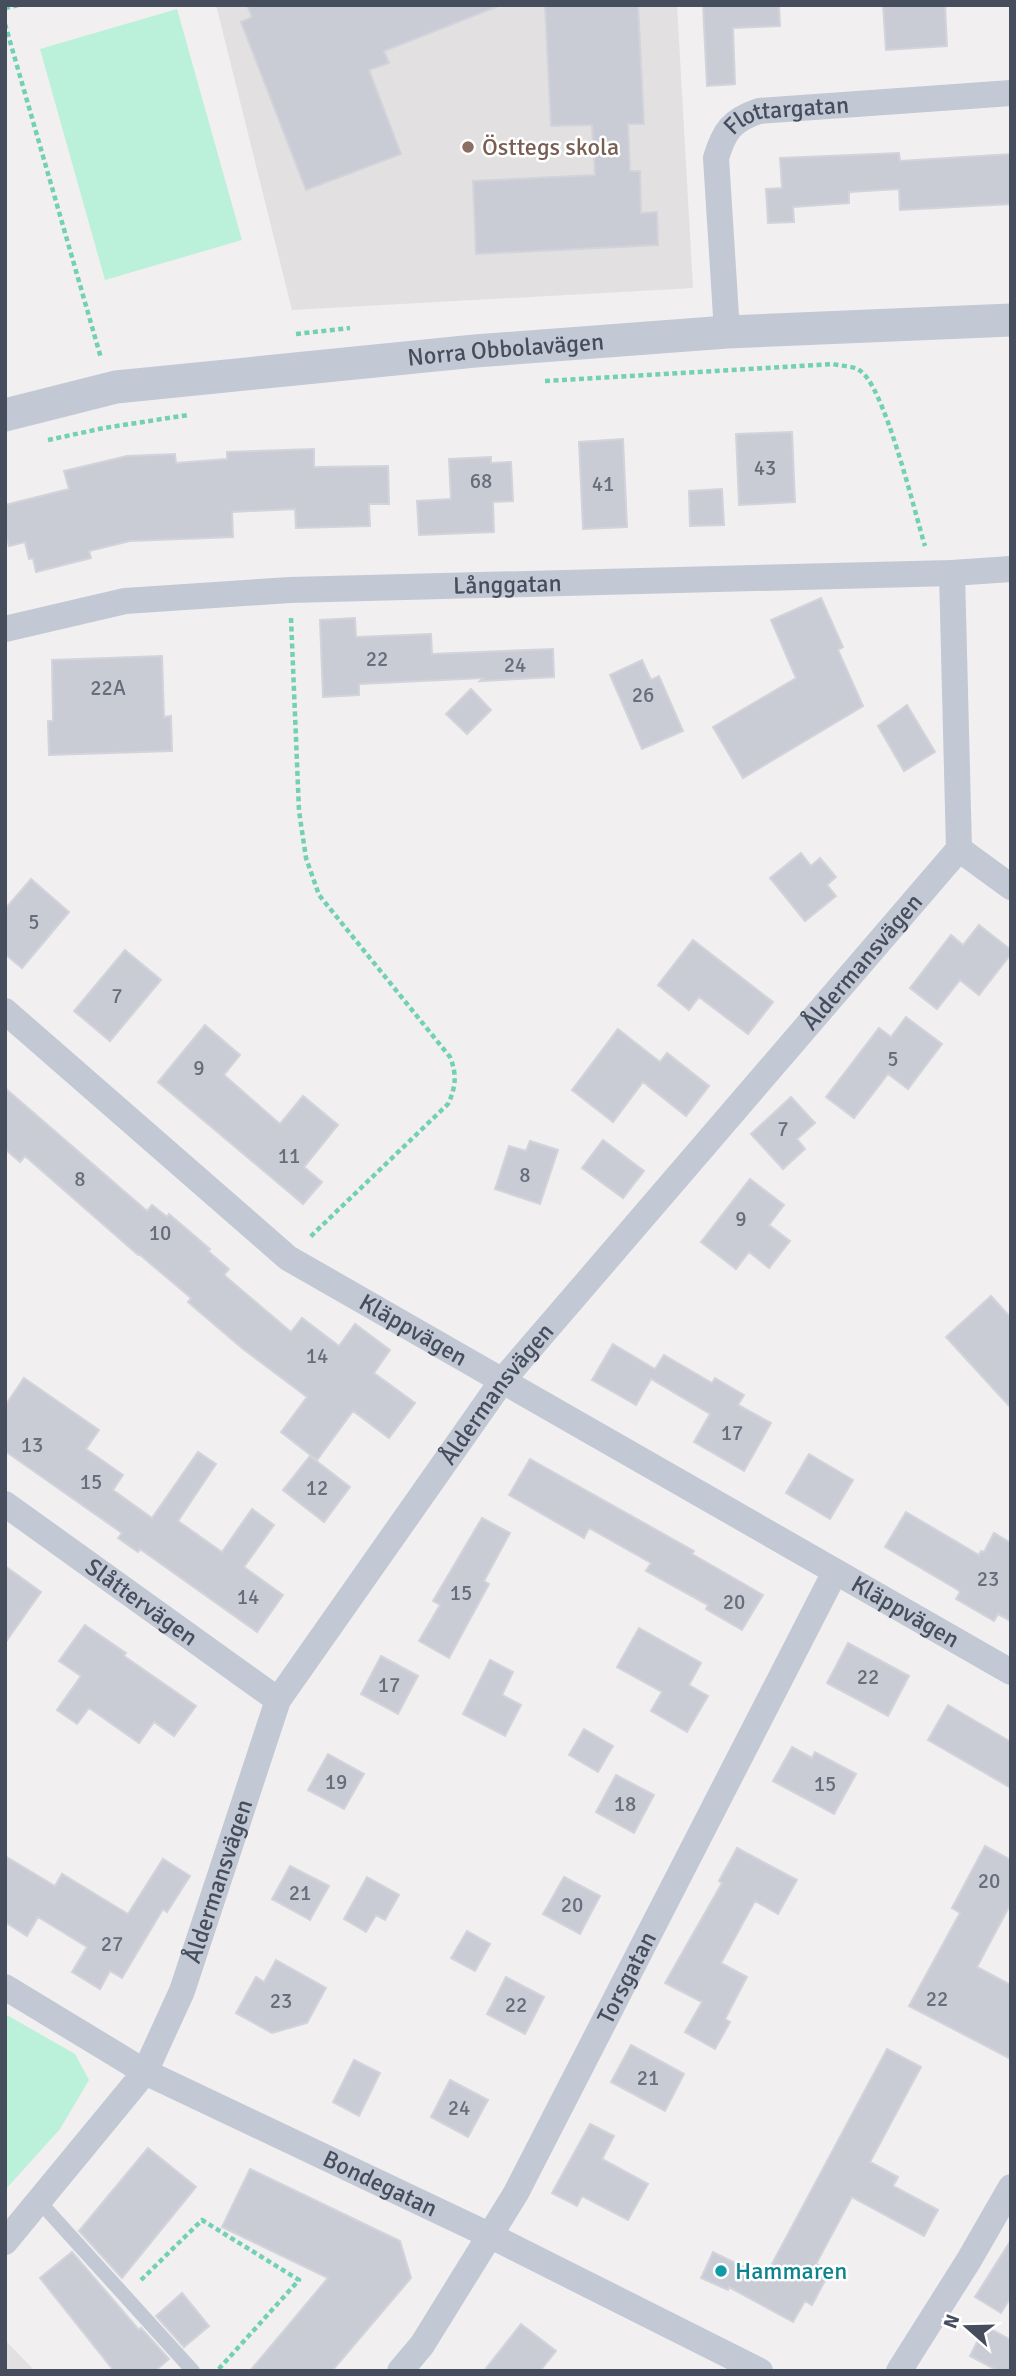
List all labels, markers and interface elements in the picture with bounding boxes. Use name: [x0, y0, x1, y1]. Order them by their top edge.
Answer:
street label: Flottargatan: [717, 90, 850, 141]
place label: Östtegs skola: [482, 132, 619, 162]
marker: Östtegs skola: [460, 139, 476, 155]
street label: Norra Obbolavägen: [406, 326, 605, 373]
house number: 43: [754, 455, 776, 481]
house number: 68: [470, 468, 492, 494]
house number: 41: [592, 471, 614, 497]
street label: Långgatan: [453, 568, 562, 601]
house number: 22: [366, 646, 388, 672]
house number: 24: [504, 652, 526, 678]
house number: 22A: [90, 675, 126, 701]
house number: 26: [632, 682, 654, 708]
street label: Åldermansvägen: [795, 887, 929, 1036]
house number: 5: [28, 909, 40, 935]
house number: 7: [111, 983, 123, 1009]
house number: 5: [887, 1046, 899, 1072]
house number: 9: [193, 1055, 205, 1081]
house number: 7: [777, 1116, 789, 1142]
house number: 11: [278, 1143, 300, 1169]
house number: 8: [519, 1162, 531, 1188]
house number: 8: [74, 1166, 86, 1192]
house number: 9: [735, 1206, 747, 1232]
house number: 10: [149, 1220, 171, 1246]
street label: Kläppvägen: [354, 1287, 473, 1372]
street label: Åldermansvägen: [433, 1317, 560, 1470]
house number: 14: [306, 1343, 328, 1369]
house number: 17: [721, 1420, 743, 1446]
house number: 13: [21, 1432, 43, 1458]
house number: 15: [80, 1469, 102, 1495]
house number: 12: [306, 1475, 328, 1501]
street label: Slåttervägen: [79, 1552, 204, 1652]
house number: 23: [977, 1566, 999, 1592]
street label: Kläppvägen: [846, 1569, 965, 1654]
house number: 15: [450, 1580, 472, 1606]
house number: 14: [237, 1584, 259, 1610]
house number: 20: [723, 1589, 745, 1615]
house number: 22: [857, 1664, 879, 1690]
house number: 17: [378, 1672, 400, 1698]
house number: 19: [325, 1769, 347, 1795]
house number: 15: [814, 1771, 836, 1797]
house number: 18: [614, 1791, 636, 1817]
street label: Åldermansvägen: [177, 1795, 259, 1967]
house number: 20: [978, 1868, 1000, 1894]
house number: 21: [289, 1880, 311, 1906]
house number: 20: [561, 1892, 583, 1918]
street label: Torsgatan: [591, 1926, 663, 2029]
house number: 27: [101, 1931, 123, 1957]
house number: 22: [926, 1986, 948, 2012]
house number: 23: [270, 1988, 292, 2014]
house number: 22: [505, 1992, 527, 2018]
house number: 21: [637, 2065, 659, 2091]
house number: 24: [448, 2095, 470, 2121]
street label: Bondegatan: [318, 2144, 442, 2223]
place label: Hammaren: [735, 2256, 847, 2286]
marker: Hammaren: [713, 2263, 729, 2279]
north arrow: [932, 2292, 1002, 2362]
text: N: [938, 2311, 966, 2332]

